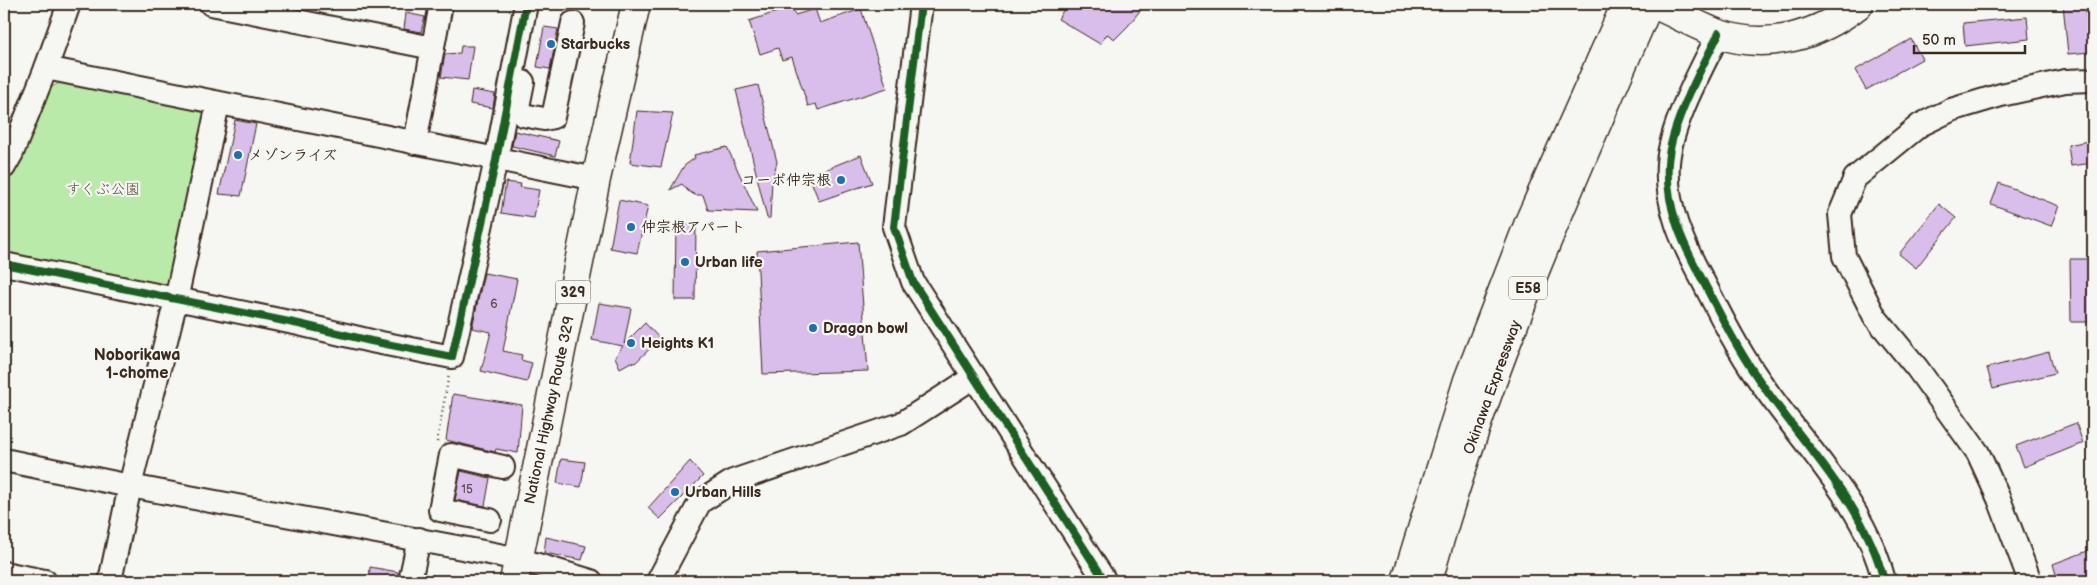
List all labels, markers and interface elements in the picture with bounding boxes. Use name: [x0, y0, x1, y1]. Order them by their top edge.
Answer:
scale bar: [1914, 22, 2026, 54]
text: 50 m: [1922, 31, 1956, 50]
place label: Starbucks: [561, 35, 630, 54]
marker: Starbucks: [545, 38, 557, 50]
place label: メゾンライズ: [248, 146, 337, 165]
marker: メゾンライズ: [232, 149, 244, 161]
place label: コーポ仲宗根: [741, 171, 831, 190]
marker: コーポ仲宗根: [835, 174, 847, 186]
park label: すくぶ公園: [66, 180, 140, 199]
place label: 仲宗根アパート: [641, 218, 745, 237]
marker: 仲宗根アパート: [625, 221, 637, 233]
place label: Urban life: [695, 253, 763, 272]
marker: Urban life: [679, 256, 691, 268]
road number: E58: [1509, 276, 1547, 300]
road number: 329: [556, 280, 590, 304]
house number: 6: [490, 297, 498, 312]
street label: National Highway Route 329: [520, 314, 579, 506]
street label: Okinawa Expressway: [1459, 317, 1526, 457]
place label: Dragon bowl: [823, 319, 908, 338]
marker: Dragon bowl: [807, 322, 819, 334]
place label: Heights K1: [641, 334, 714, 353]
marker: Heights K1: [625, 337, 637, 349]
district label: Noborikawa 1-chome: [94, 346, 180, 383]
house number: 15: [461, 482, 473, 497]
place label: Urban Hills: [685, 483, 761, 502]
marker: Urban Hills: [669, 486, 681, 498]

